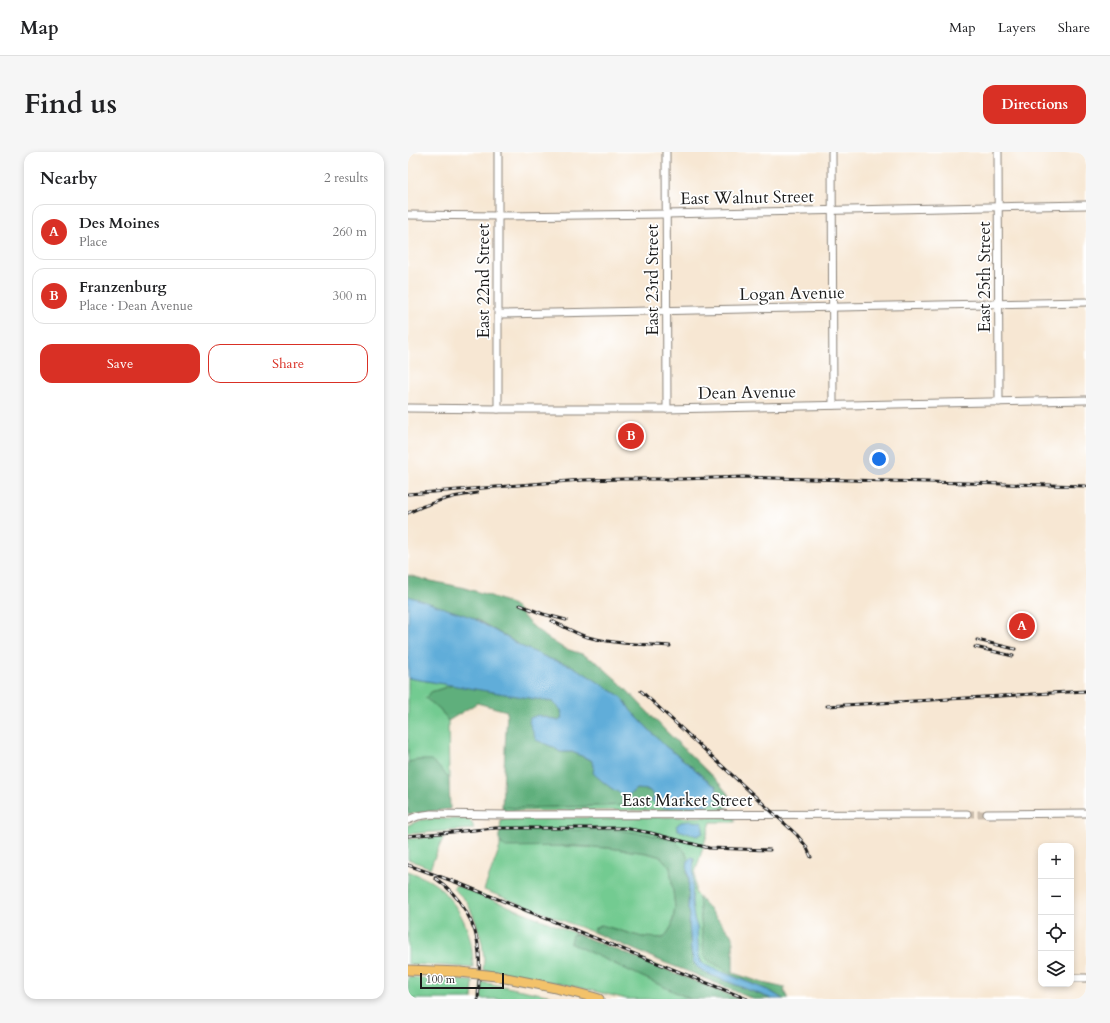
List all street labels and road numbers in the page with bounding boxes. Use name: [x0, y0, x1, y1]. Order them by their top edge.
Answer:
street label: East Walnut Street: [680, 185, 815, 210]
street label: East 25th Street: [973, 221, 996, 333]
street label: East 22nd Street: [472, 223, 495, 339]
street label: East 23rd Street: [641, 224, 664, 336]
street label: Logan Avenue: [739, 281, 845, 306]
street label: Dean Avenue: [698, 380, 796, 405]
street label: East Market Street: [622, 789, 753, 812]

